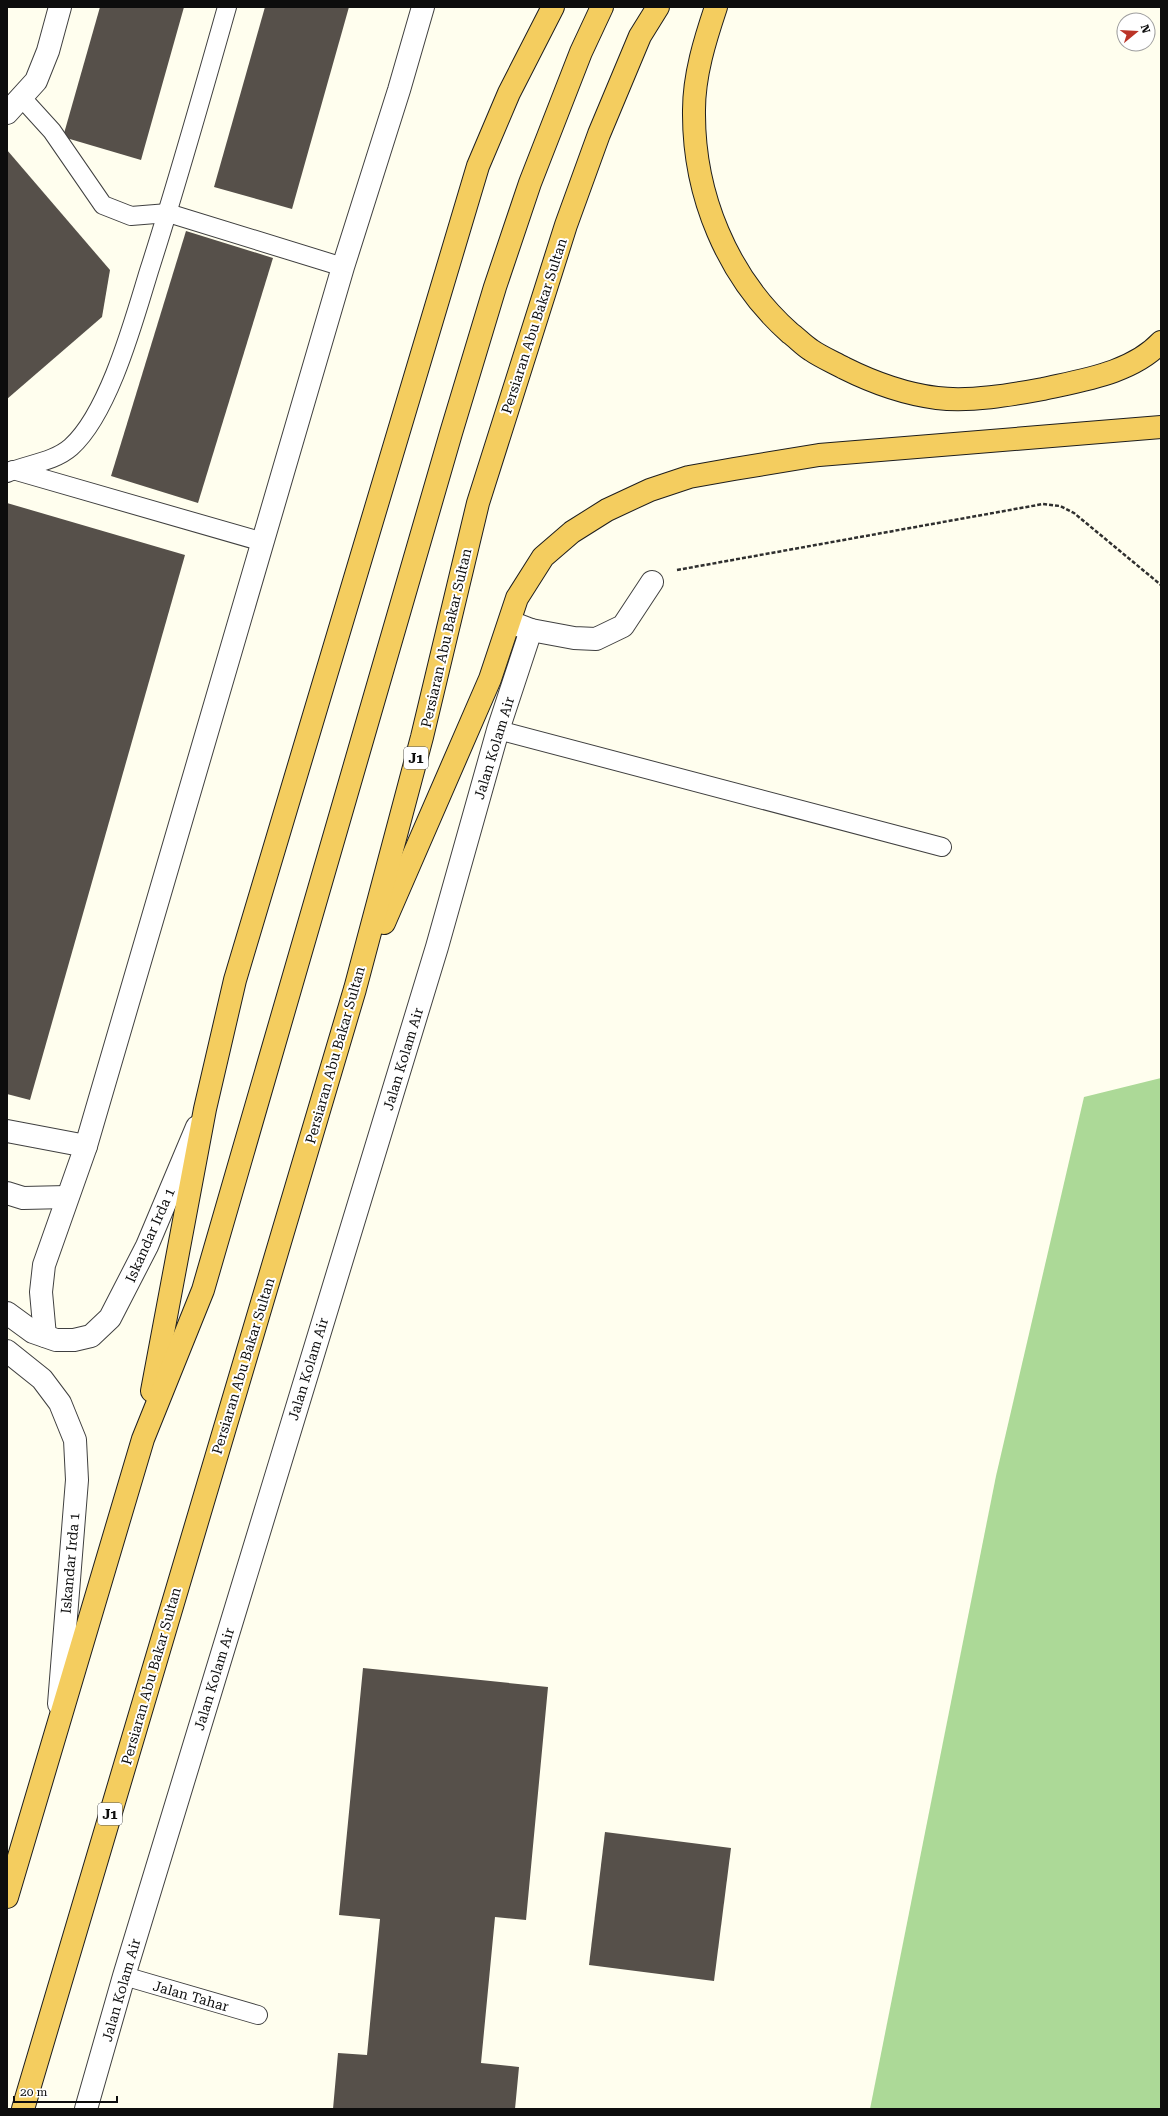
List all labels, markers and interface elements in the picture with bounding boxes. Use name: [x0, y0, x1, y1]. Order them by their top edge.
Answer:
north arrow: [1116, 12, 1156, 52]
text: N: [1138, 23, 1153, 36]
street label: Persiaran Abu Bakar Sultan: [498, 236, 570, 416]
street label: Persiaran Abu Bakar Sultan: [418, 547, 474, 729]
street label: Jalan Kolam Air: [471, 695, 517, 801]
road number: J1: [404, 747, 428, 769]
street label: Persiaran Abu Bakar Sultan: [302, 965, 368, 1145]
street label: Jalan Kolam Air: [380, 1006, 426, 1112]
street label: Iskandar Irda 1: [122, 1185, 178, 1285]
street label: Persiaran Abu Bakar Sultan: [209, 1276, 277, 1456]
street label: Jalan Kolam Air: [285, 1316, 331, 1422]
street label: Iskandar Irda 1: [58, 1512, 82, 1614]
street label: Persiaran Abu Bakar Sultan: [118, 1586, 184, 1766]
street label: Jalan Kolam Air: [191, 1626, 237, 1732]
road number: J1: [98, 1803, 122, 1825]
street label: Jalan Kolam Air: [99, 1936, 143, 2043]
street label: Jalan Tahar: [151, 1978, 231, 2015]
scale bar: [14, 2078, 117, 2104]
text: 20 m: [20, 2085, 47, 2099]

